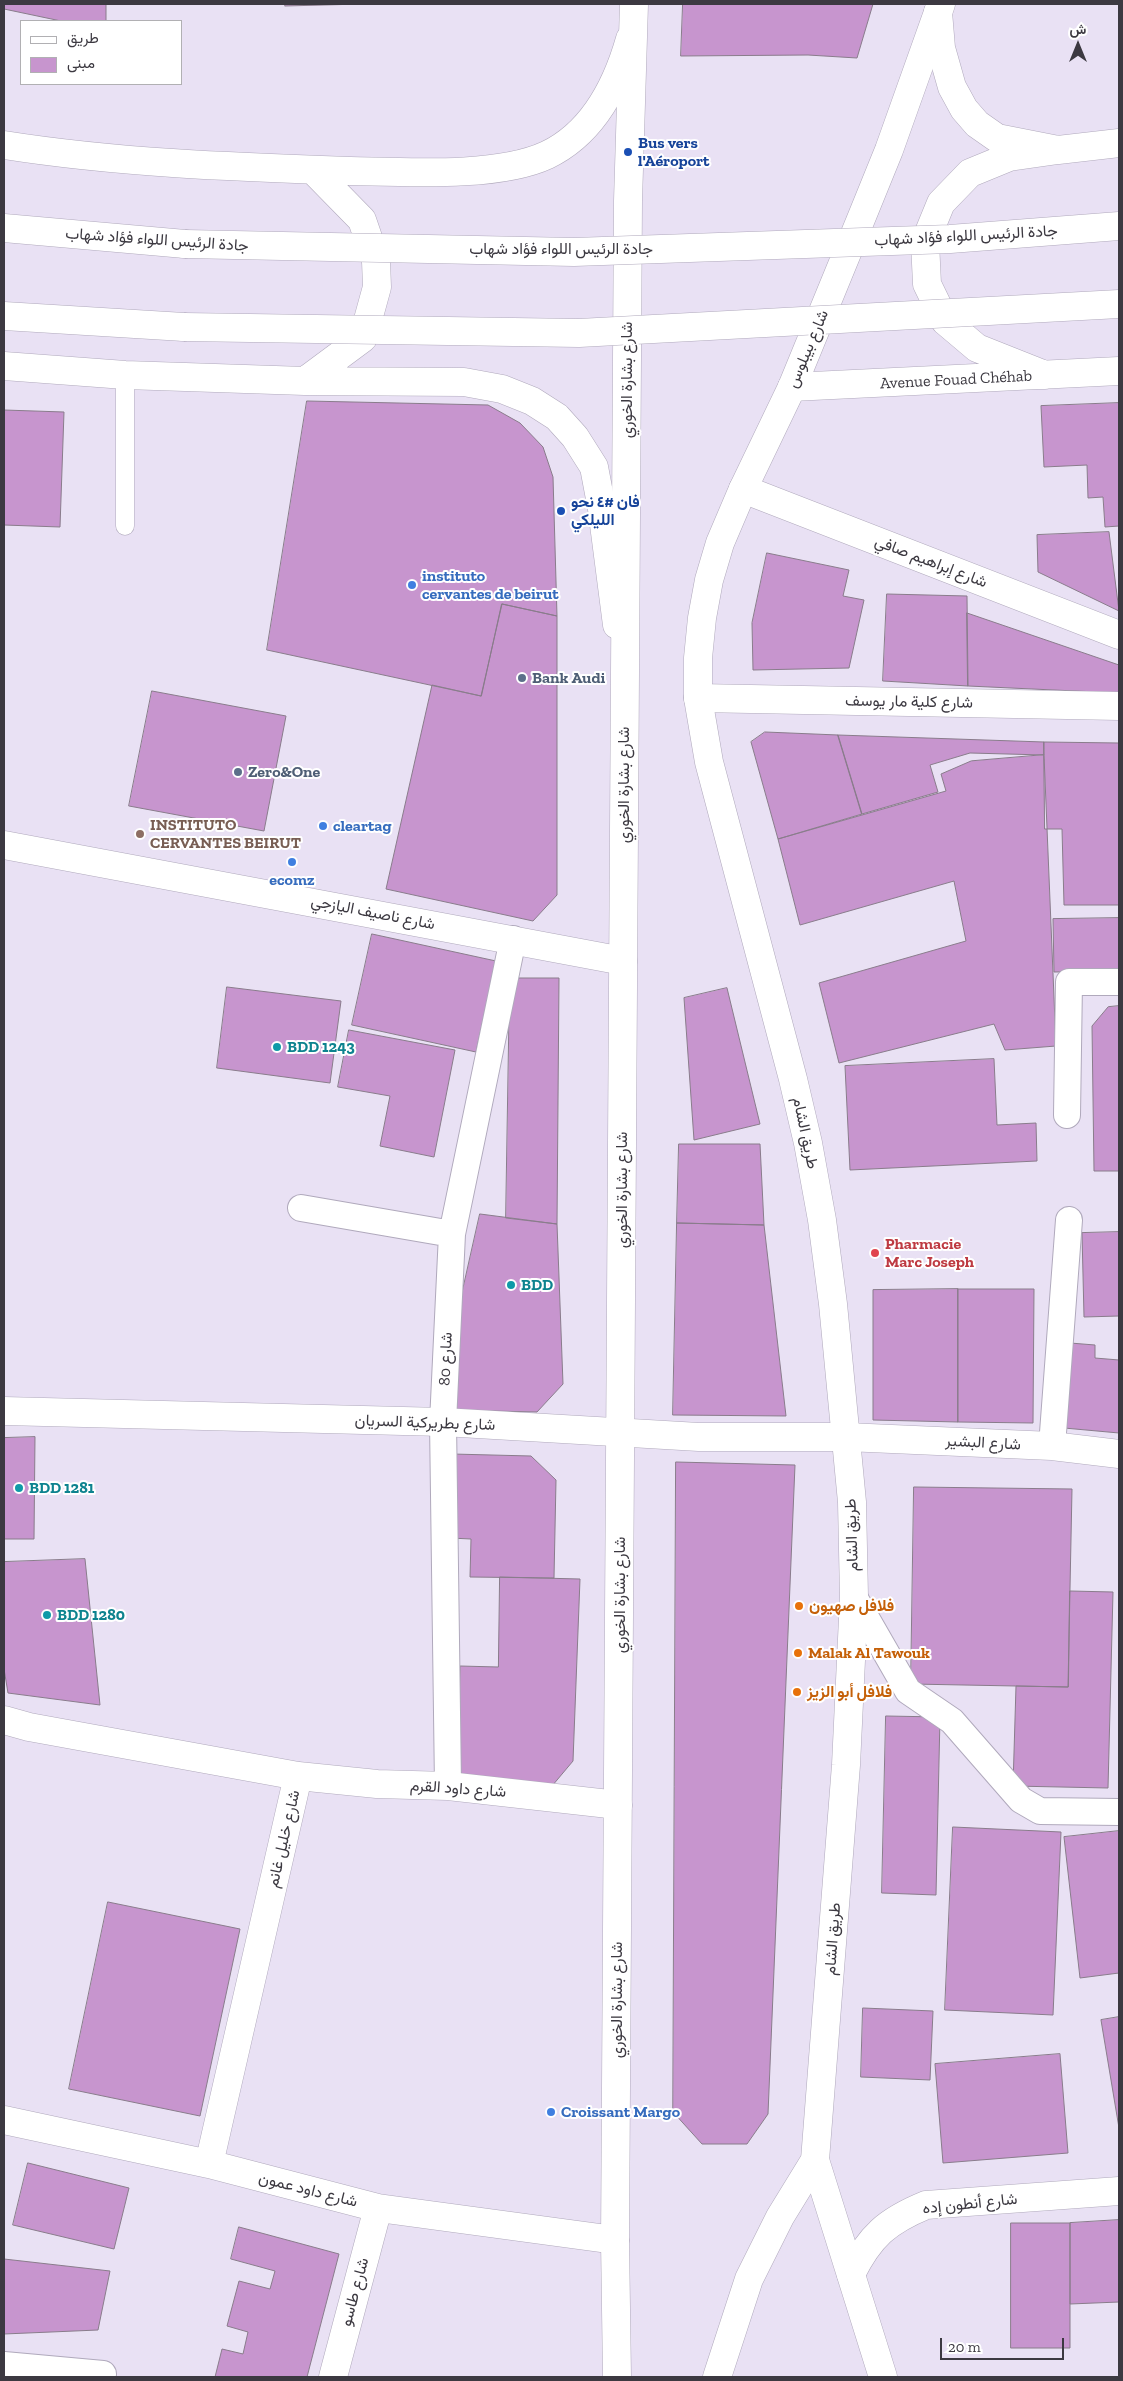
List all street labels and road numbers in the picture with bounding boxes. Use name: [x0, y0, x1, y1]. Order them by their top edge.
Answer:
street label: جادة الرئيس اللواء فؤاد شهاب: [874, 222, 1058, 250]
street label: جادة الرئيس اللواء فؤاد شهاب: [65, 224, 249, 256]
street label: جادة الرئيس اللواء فؤاد شهاب: [469, 239, 653, 259]
street label: شارع بيبلوس: [783, 307, 833, 391]
street label: شارع بشارة الخوري: [617, 322, 637, 438]
street label: Avenue Fouad Chéhab: [879, 366, 1033, 394]
street label: شارع إبراهيم صافي: [872, 532, 990, 592]
street label: شارع كلية مار يوسف: [845, 691, 973, 713]
street label: شارع بشارة الخوري: [614, 727, 634, 843]
street label: شارع ناصيف اليازجي: [309, 892, 437, 934]
street label: طريق الشام: [788, 1095, 822, 1171]
street label: شارع بشارة الخوري: [612, 1132, 632, 1248]
street label: شارع 80: [435, 1332, 457, 1386]
street label: شارع بطريركية السريان: [354, 1411, 496, 1435]
street label: شارع البشير: [945, 1431, 1021, 1455]
street label: طريق الشام: [841, 1498, 863, 1572]
street label: شارع بشارة الخوري: [610, 1537, 630, 1653]
street label: شارع داود القرم: [409, 1776, 507, 1802]
street label: شارع خليل غانم: [263, 1788, 305, 1890]
street label: طريق الشام: [821, 1902, 845, 1976]
street label: شارع بشارة الخوري: [607, 1942, 627, 2058]
street label: شارع داود عمون: [257, 2168, 359, 2212]
street label: شارع أنطون إده: [922, 2189, 1018, 2219]
street label: شارع طاسو: [337, 2256, 373, 2328]

